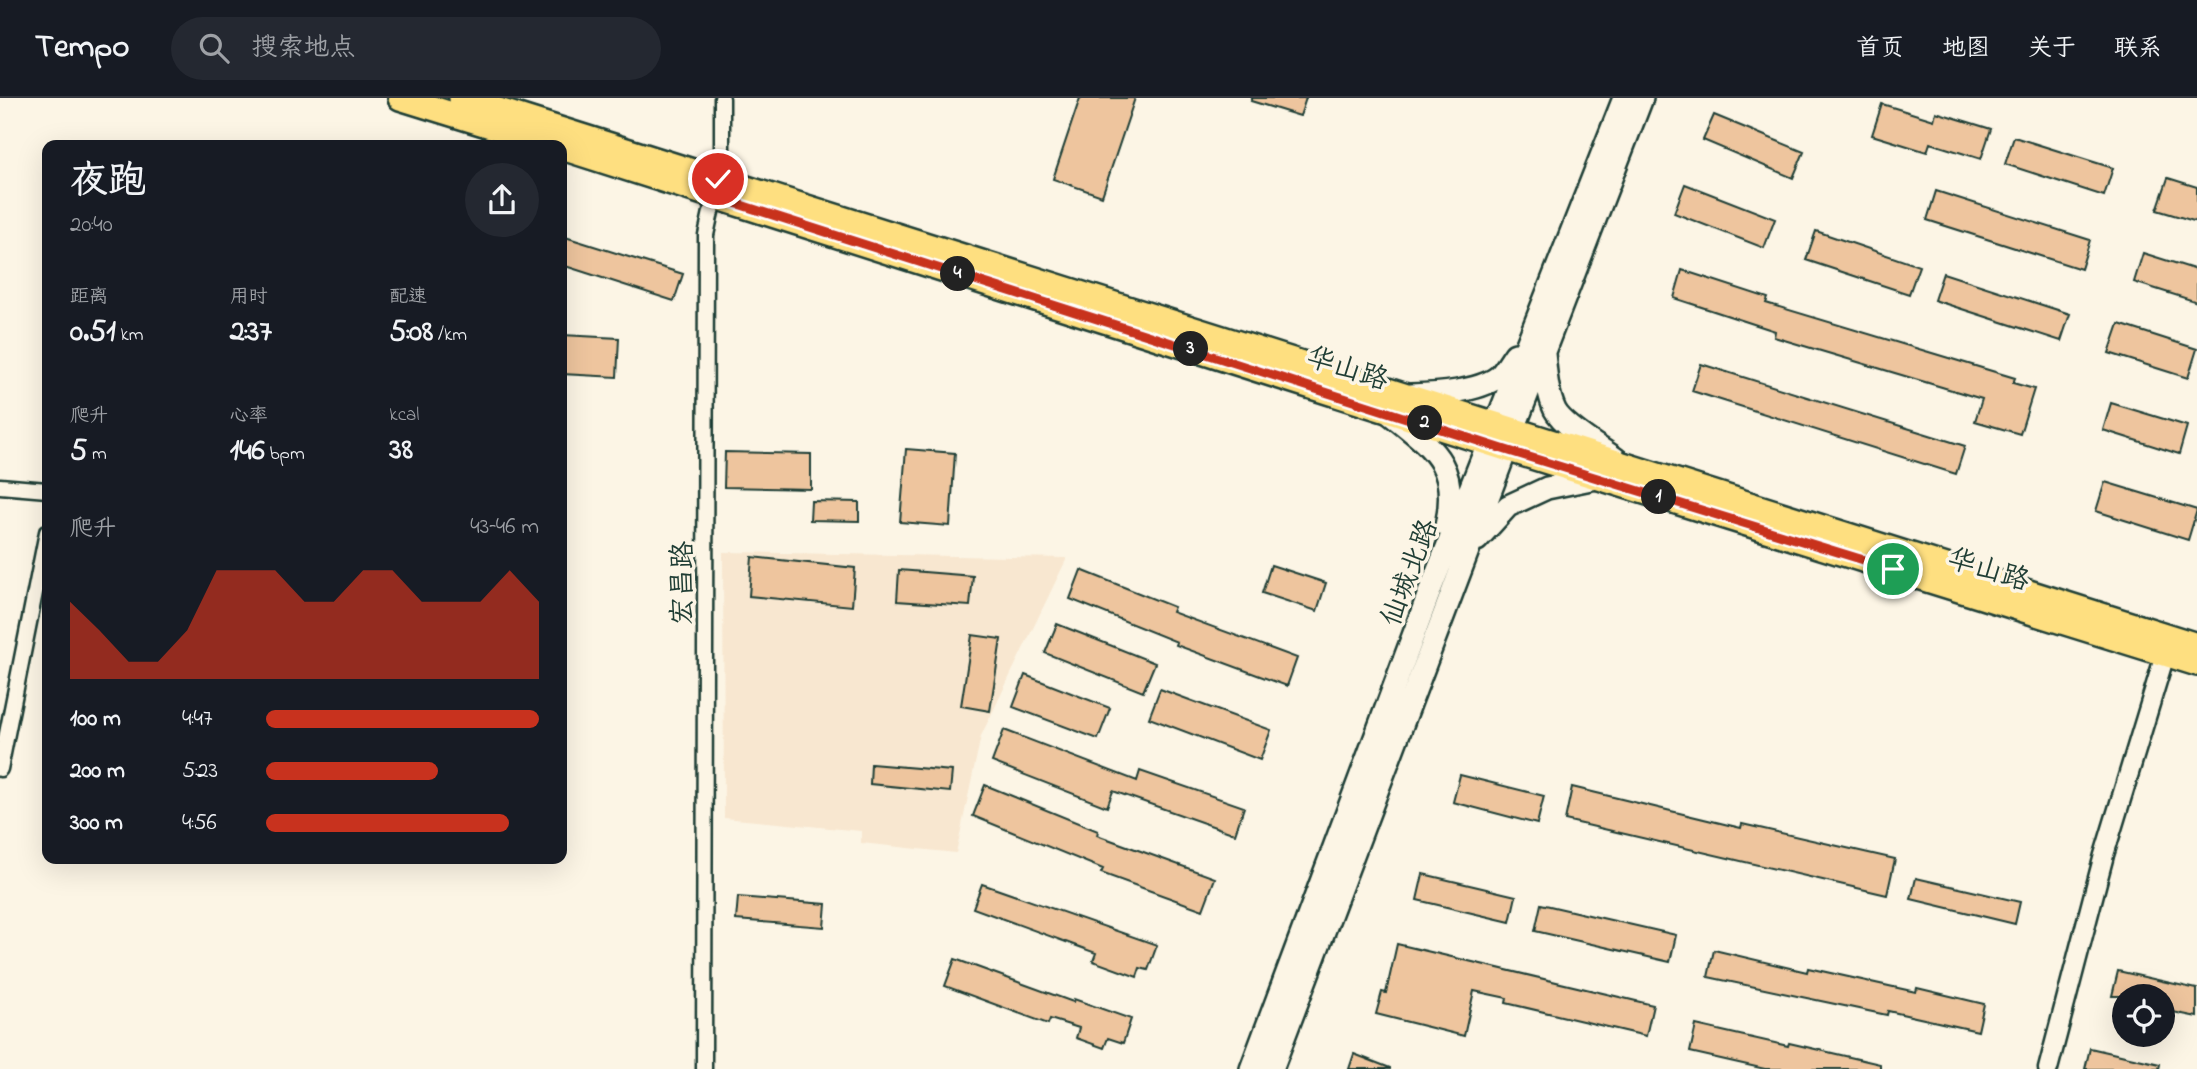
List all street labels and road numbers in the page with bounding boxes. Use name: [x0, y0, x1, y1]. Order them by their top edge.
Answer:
street label: 华山路: [1301, 338, 1393, 403]
street label: 仙城北路: [1372, 514, 1450, 633]
street label: 华山路: [1942, 539, 2034, 603]
street label: 宏昌路: [664, 541, 705, 625]

